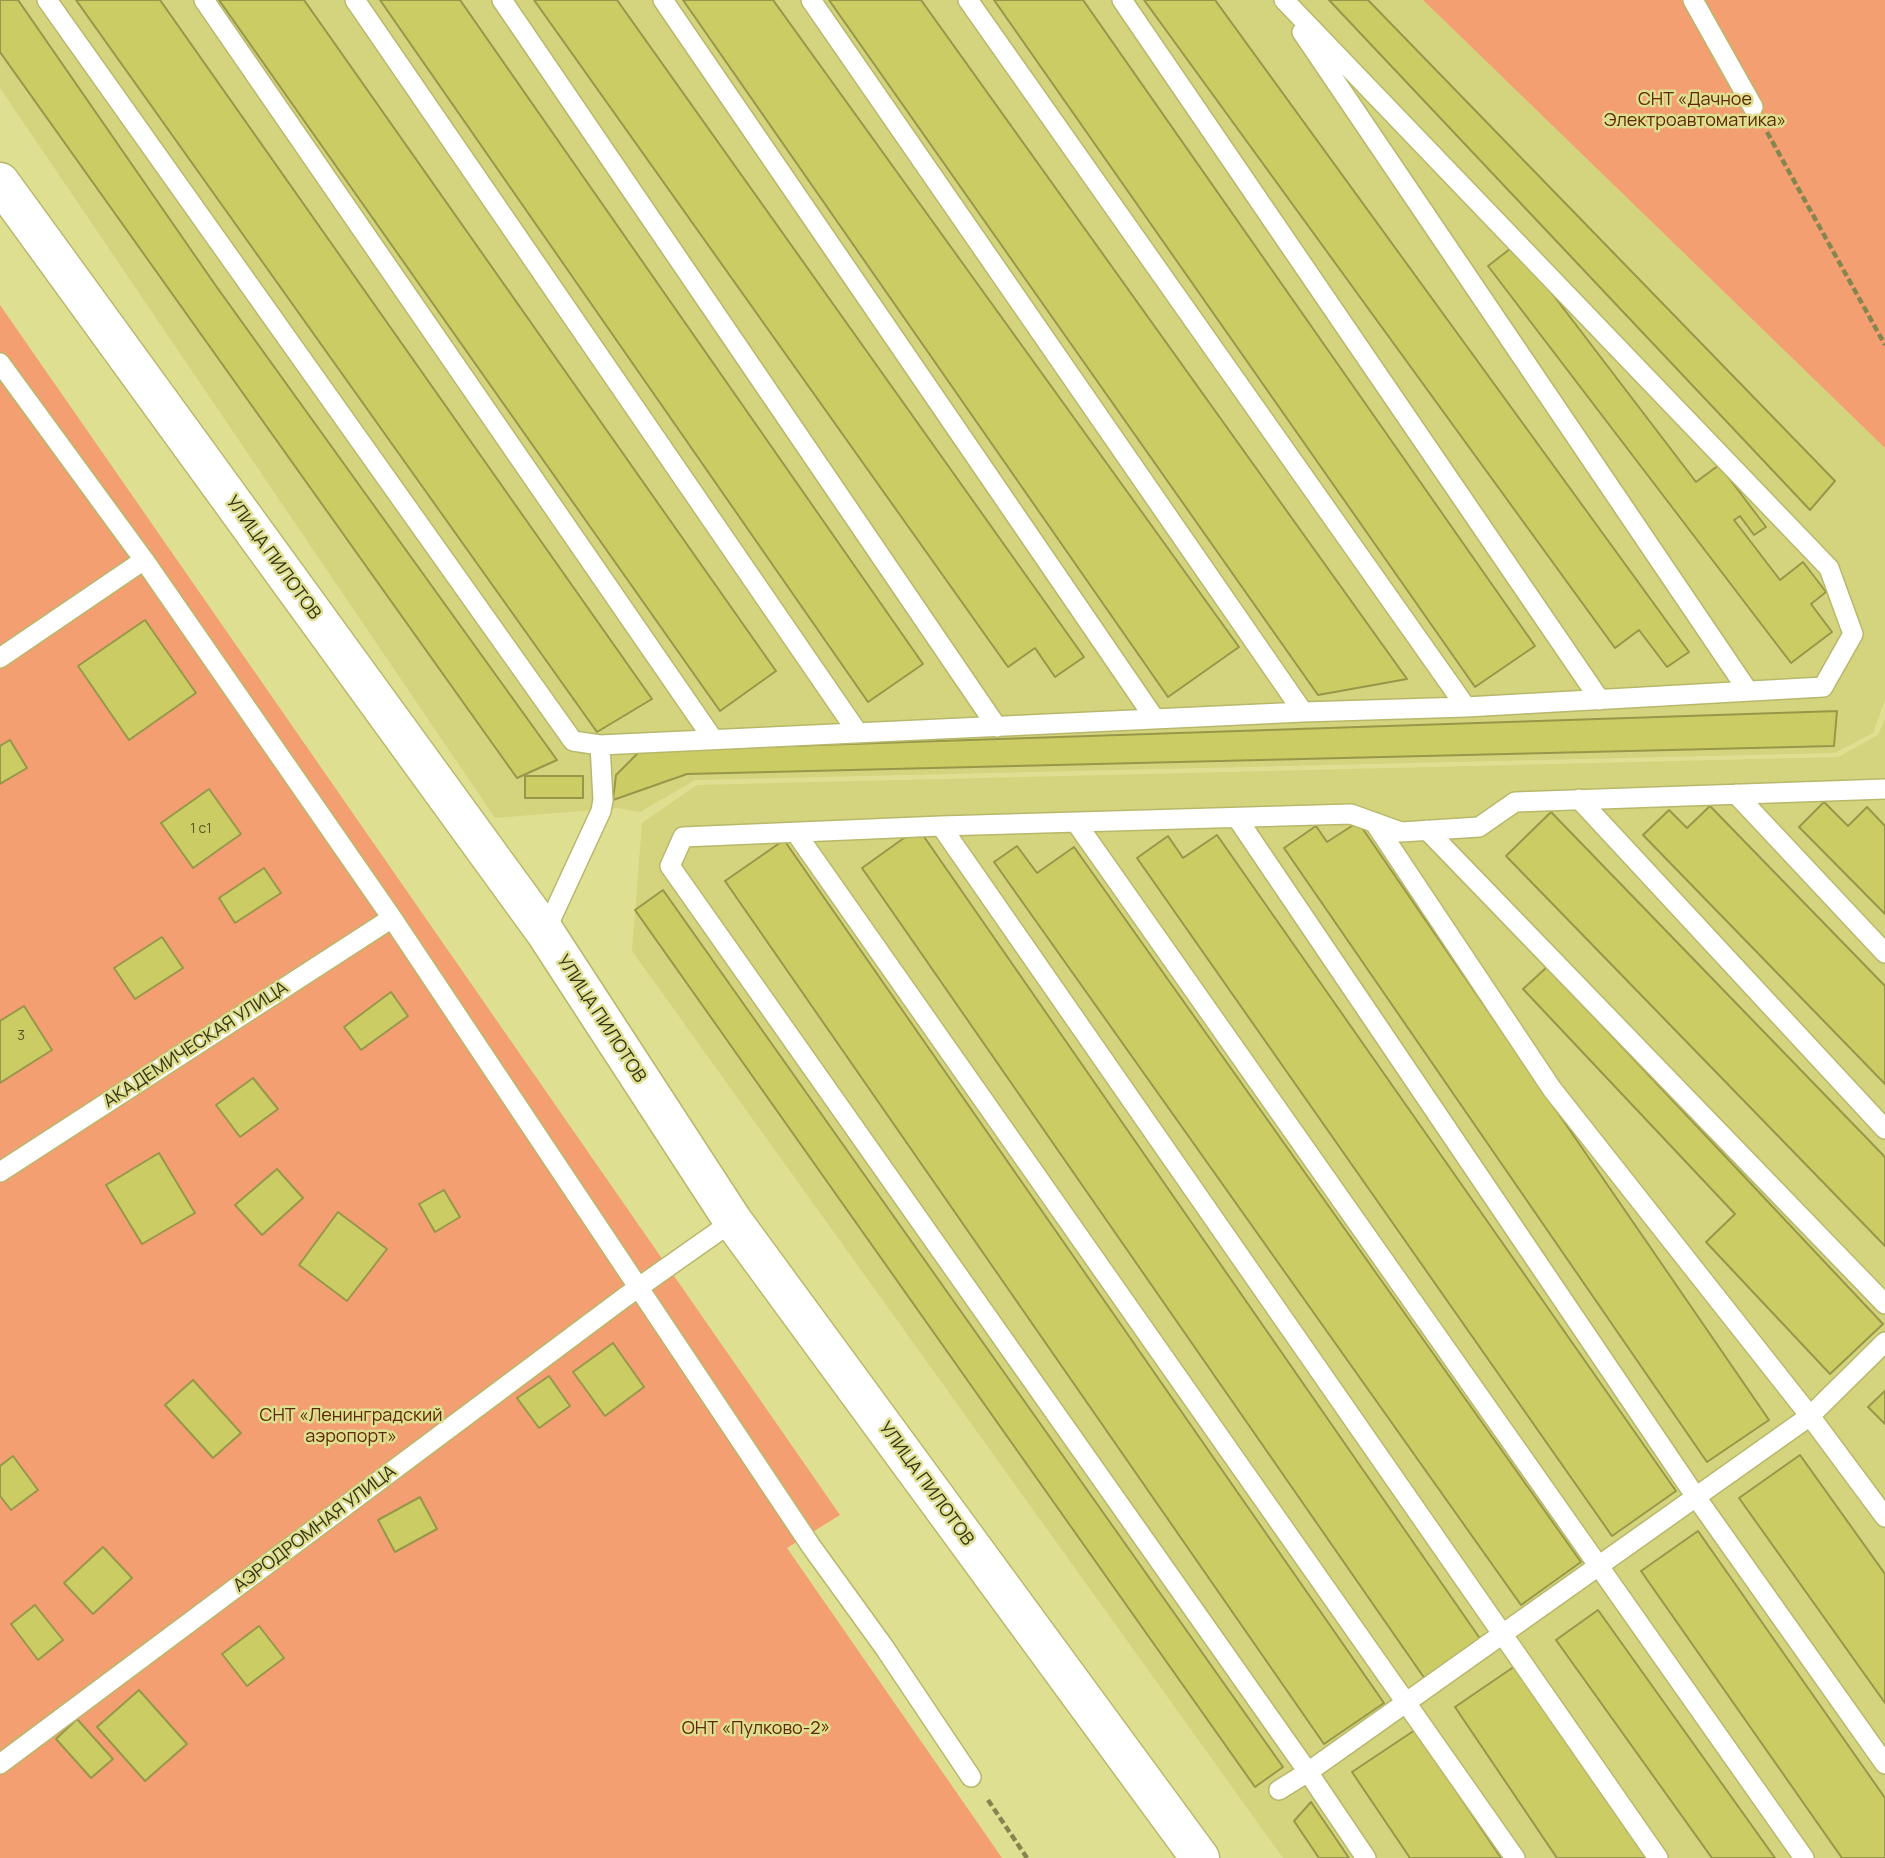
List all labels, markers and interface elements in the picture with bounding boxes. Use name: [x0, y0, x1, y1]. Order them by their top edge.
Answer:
park label: СНТ «Дачное Электроавтоматика»: [1604, 89, 1786, 132]
street label: УЛИЦА ПИЛОТОВ: [221, 492, 325, 624]
house number: 1 с1: [190, 821, 212, 837]
street label: УЛИЦА ПИЛОТОВ: [552, 951, 650, 1087]
street label: АКАДЕМИЧЕСКАЯ УЛИЦА: [100, 977, 292, 1113]
house number: 3: [17, 1028, 25, 1044]
park label: СНТ «Ленинградский аэропорт»: [260, 1405, 442, 1448]
street label: УЛИЦА ПИЛОТОВ: [874, 1418, 978, 1550]
street label: АЭРОДРОМНАЯ УЛИЦА: [230, 1461, 400, 1597]
park label: ОНТ «Пулково-2»: [682, 1718, 830, 1740]

